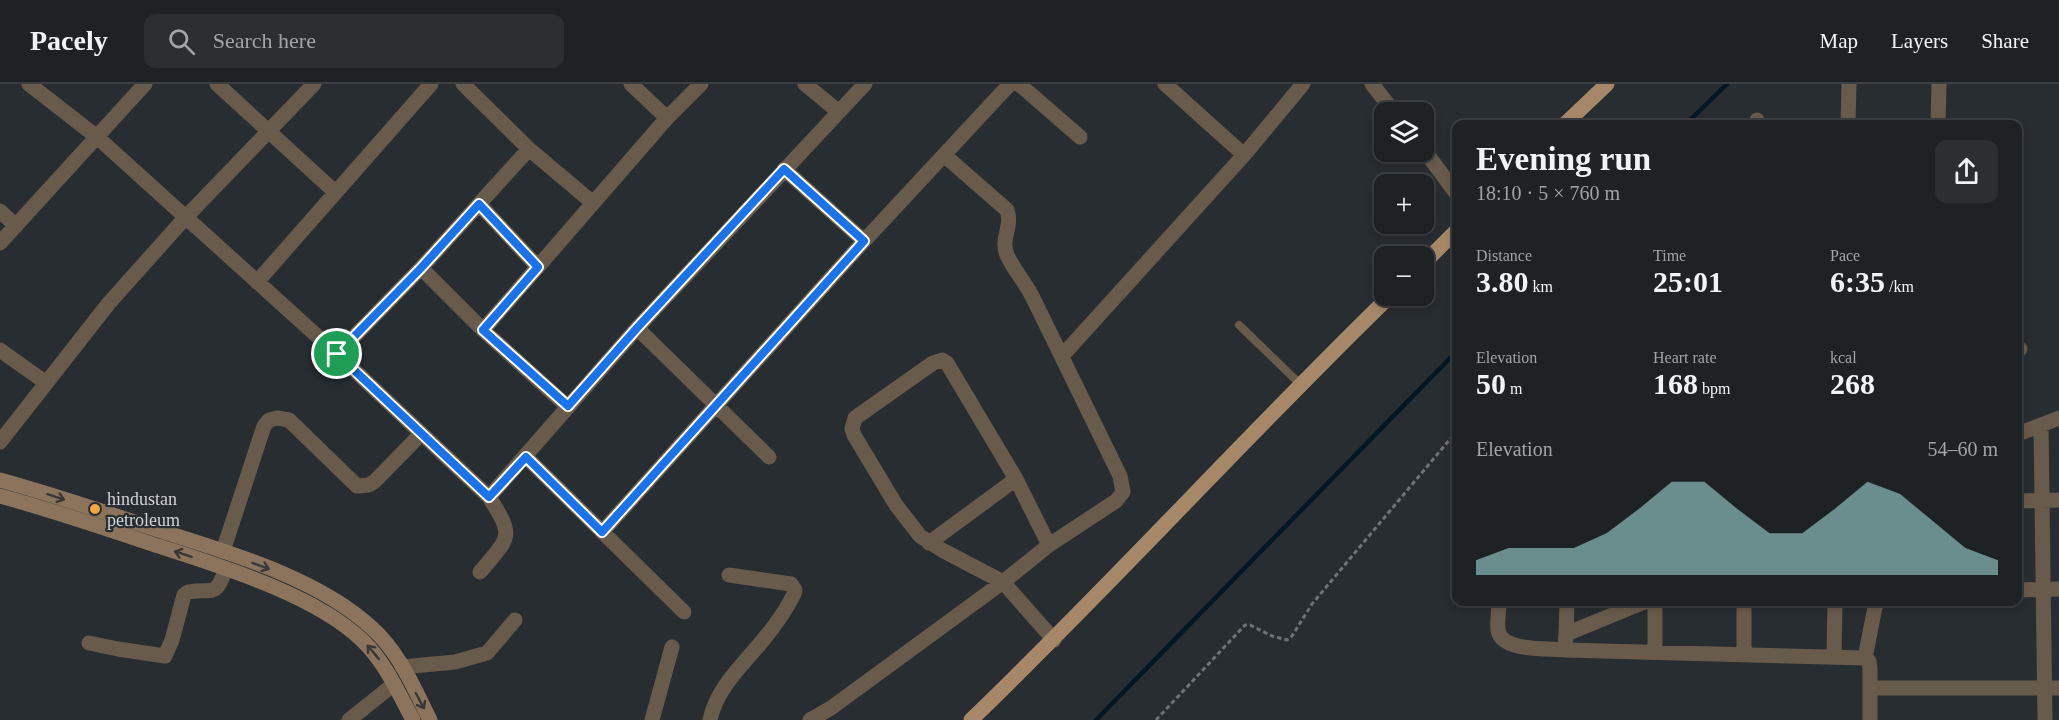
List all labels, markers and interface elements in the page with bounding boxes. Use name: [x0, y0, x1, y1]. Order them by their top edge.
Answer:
search box: [144, 14, 564, 68]
text: Pacely: [30, 25, 108, 56]
icon: search: [165, 25, 198, 58]
text: Search here: [213, 28, 316, 53]
text: Map: [1820, 29, 1858, 53]
text: Layers: [1891, 29, 1948, 53]
text: Share: [1981, 29, 2029, 53]
map controls: [1374, 102, 1434, 306]
button: layers: [1374, 102, 1434, 162]
button: share: [1935, 140, 1998, 203]
text: Evening run: [1476, 141, 1651, 177]
button: +: [1374, 174, 1434, 234]
text: 18:10 · 5 × 760 m: [1476, 182, 1620, 204]
button: −: [1374, 246, 1434, 306]
text: Distance: [1476, 247, 1532, 264]
text: Time: [1653, 247, 1686, 264]
text: Pace: [1830, 247, 1860, 264]
text: 3.80: [1476, 265, 1529, 298]
text: 25:01: [1653, 265, 1723, 298]
text: 6:35: [1830, 265, 1885, 298]
text: km: [1529, 278, 1553, 295]
text: /km: [1885, 278, 1914, 295]
pin: [311, 328, 362, 379]
icon: arrive: [320, 337, 353, 370]
text: Elevation: [1476, 349, 1537, 366]
text: Heart rate: [1653, 349, 1717, 366]
text: kcal: [1830, 349, 1857, 366]
text: 50: [1476, 367, 1506, 400]
text: 168: [1653, 367, 1698, 400]
text: 268: [1830, 367, 1875, 400]
text: m: [1506, 380, 1522, 397]
text: bpm: [1698, 380, 1730, 397]
text: Elevation: [1476, 438, 1553, 460]
text: 54–60 m: [1927, 438, 1998, 460]
place label: hindustan petroleum: [107, 489, 180, 530]
one-way arrow: [46, 492, 65, 503]
marker: hindustan petroleum: [88, 502, 102, 516]
one-way arrow: [174, 548, 193, 559]
one-way arrow: [251, 561, 269, 572]
one-way arrow: [366, 644, 379, 660]
one-way arrow: [415, 691, 426, 709]

